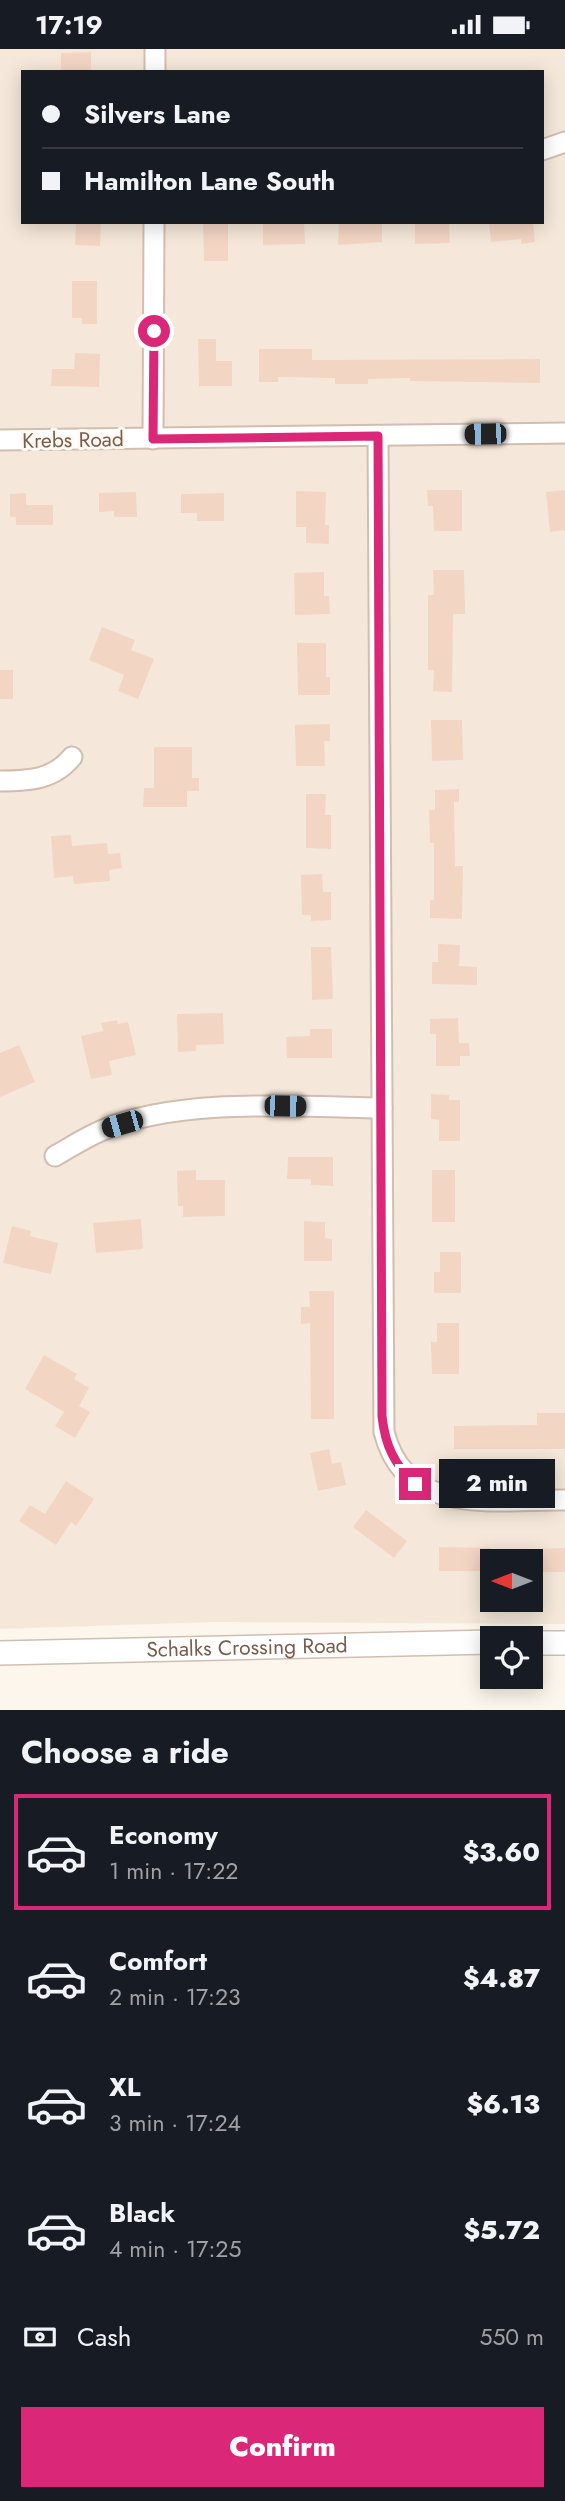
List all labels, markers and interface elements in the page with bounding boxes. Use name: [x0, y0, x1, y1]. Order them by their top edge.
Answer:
text: 17:19: [35, 6, 103, 44]
text: Silvers Lane: [84, 95, 231, 133]
text: Hamilton Lane South: [84, 162, 335, 200]
route start: [138, 315, 170, 347]
car: [464, 423, 507, 445]
street label: Krebs Road: [22, 424, 124, 456]
car: [264, 1095, 307, 1117]
car: [99, 1108, 146, 1140]
callout: 2 min: [440, 1459, 555, 1509]
text: 2 min: [466, 1466, 528, 1500]
route end: [399, 1468, 431, 1500]
north arrow: [480, 1549, 542, 1612]
map controls: [480, 1549, 543, 1689]
button: locate: [480, 1626, 543, 1689]
street label: Schalks Crossing Road: [146, 1630, 348, 1665]
text: Choose a ride: [21, 1729, 229, 1775]
text: Economy: [109, 1816, 218, 1854]
icon: car: [25, 1821, 88, 1884]
text: $3.60: [463, 1833, 540, 1871]
text: 1 min · 17:22: [109, 1854, 238, 1888]
text: Comfort: [109, 1942, 207, 1980]
icon: car: [25, 1947, 88, 2010]
text: $4.87: [463, 1959, 540, 1997]
text: 2 min · 17:23: [109, 1980, 241, 2014]
text: XL: [109, 2068, 141, 2106]
icon: car: [25, 2073, 88, 2136]
text: $6.13: [466, 2085, 540, 2123]
text: 3 min · 17:24: [109, 2106, 241, 2140]
text: Black: [109, 2194, 175, 2232]
icon: car: [25, 2199, 88, 2262]
text: $5.72: [464, 2211, 540, 2249]
text: 4 min · 17:25: [109, 2232, 241, 2266]
icon: cash: [21, 2318, 59, 2356]
text: Cash: [77, 2318, 131, 2356]
text: 550 m: [479, 2320, 544, 2354]
button: Confirm: [21, 2407, 544, 2487]

